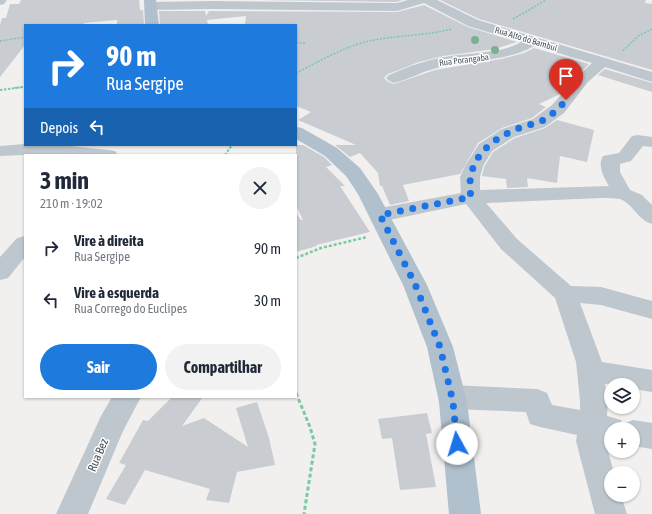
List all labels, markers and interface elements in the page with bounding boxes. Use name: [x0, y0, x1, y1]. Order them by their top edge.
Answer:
street label: Rua Alto do Bambuí: [494, 25, 558, 53]
icon: right: [40, 40, 92, 92]
text: 90 m: [106, 40, 156, 72]
street label: Rua Porangaba: [438, 52, 490, 68]
pin: [549, 59, 583, 100]
icon: arrive: [555, 65, 577, 87]
text: Rua Sergipe: [106, 73, 184, 94]
icon: left: [86, 116, 108, 138]
text: Depois: [40, 119, 78, 136]
text: 3 min: [40, 167, 89, 194]
button: close: [239, 167, 281, 209]
text: 210 m · 19:02: [40, 196, 103, 211]
text: Vire à direita: [74, 232, 144, 249]
icon: right: [40, 237, 62, 259]
text: 90 m: [254, 240, 281, 257]
text: Rua Sergipe: [74, 249, 130, 264]
text: Vire à esquerda: [74, 284, 159, 301]
icon: left: [40, 289, 62, 311]
text: 30 m: [254, 292, 281, 309]
text: Rua Corrego do Euclipes: [74, 301, 187, 316]
button: Sair: [40, 344, 157, 390]
button: Compartilhar: [165, 344, 281, 390]
map controls: [604, 378, 640, 502]
button: layers: [604, 378, 640, 414]
button: +: [604, 422, 640, 458]
position arrow: [436, 423, 478, 465]
street label: Rua Bez: [85, 436, 111, 474]
button: −: [604, 466, 640, 502]

